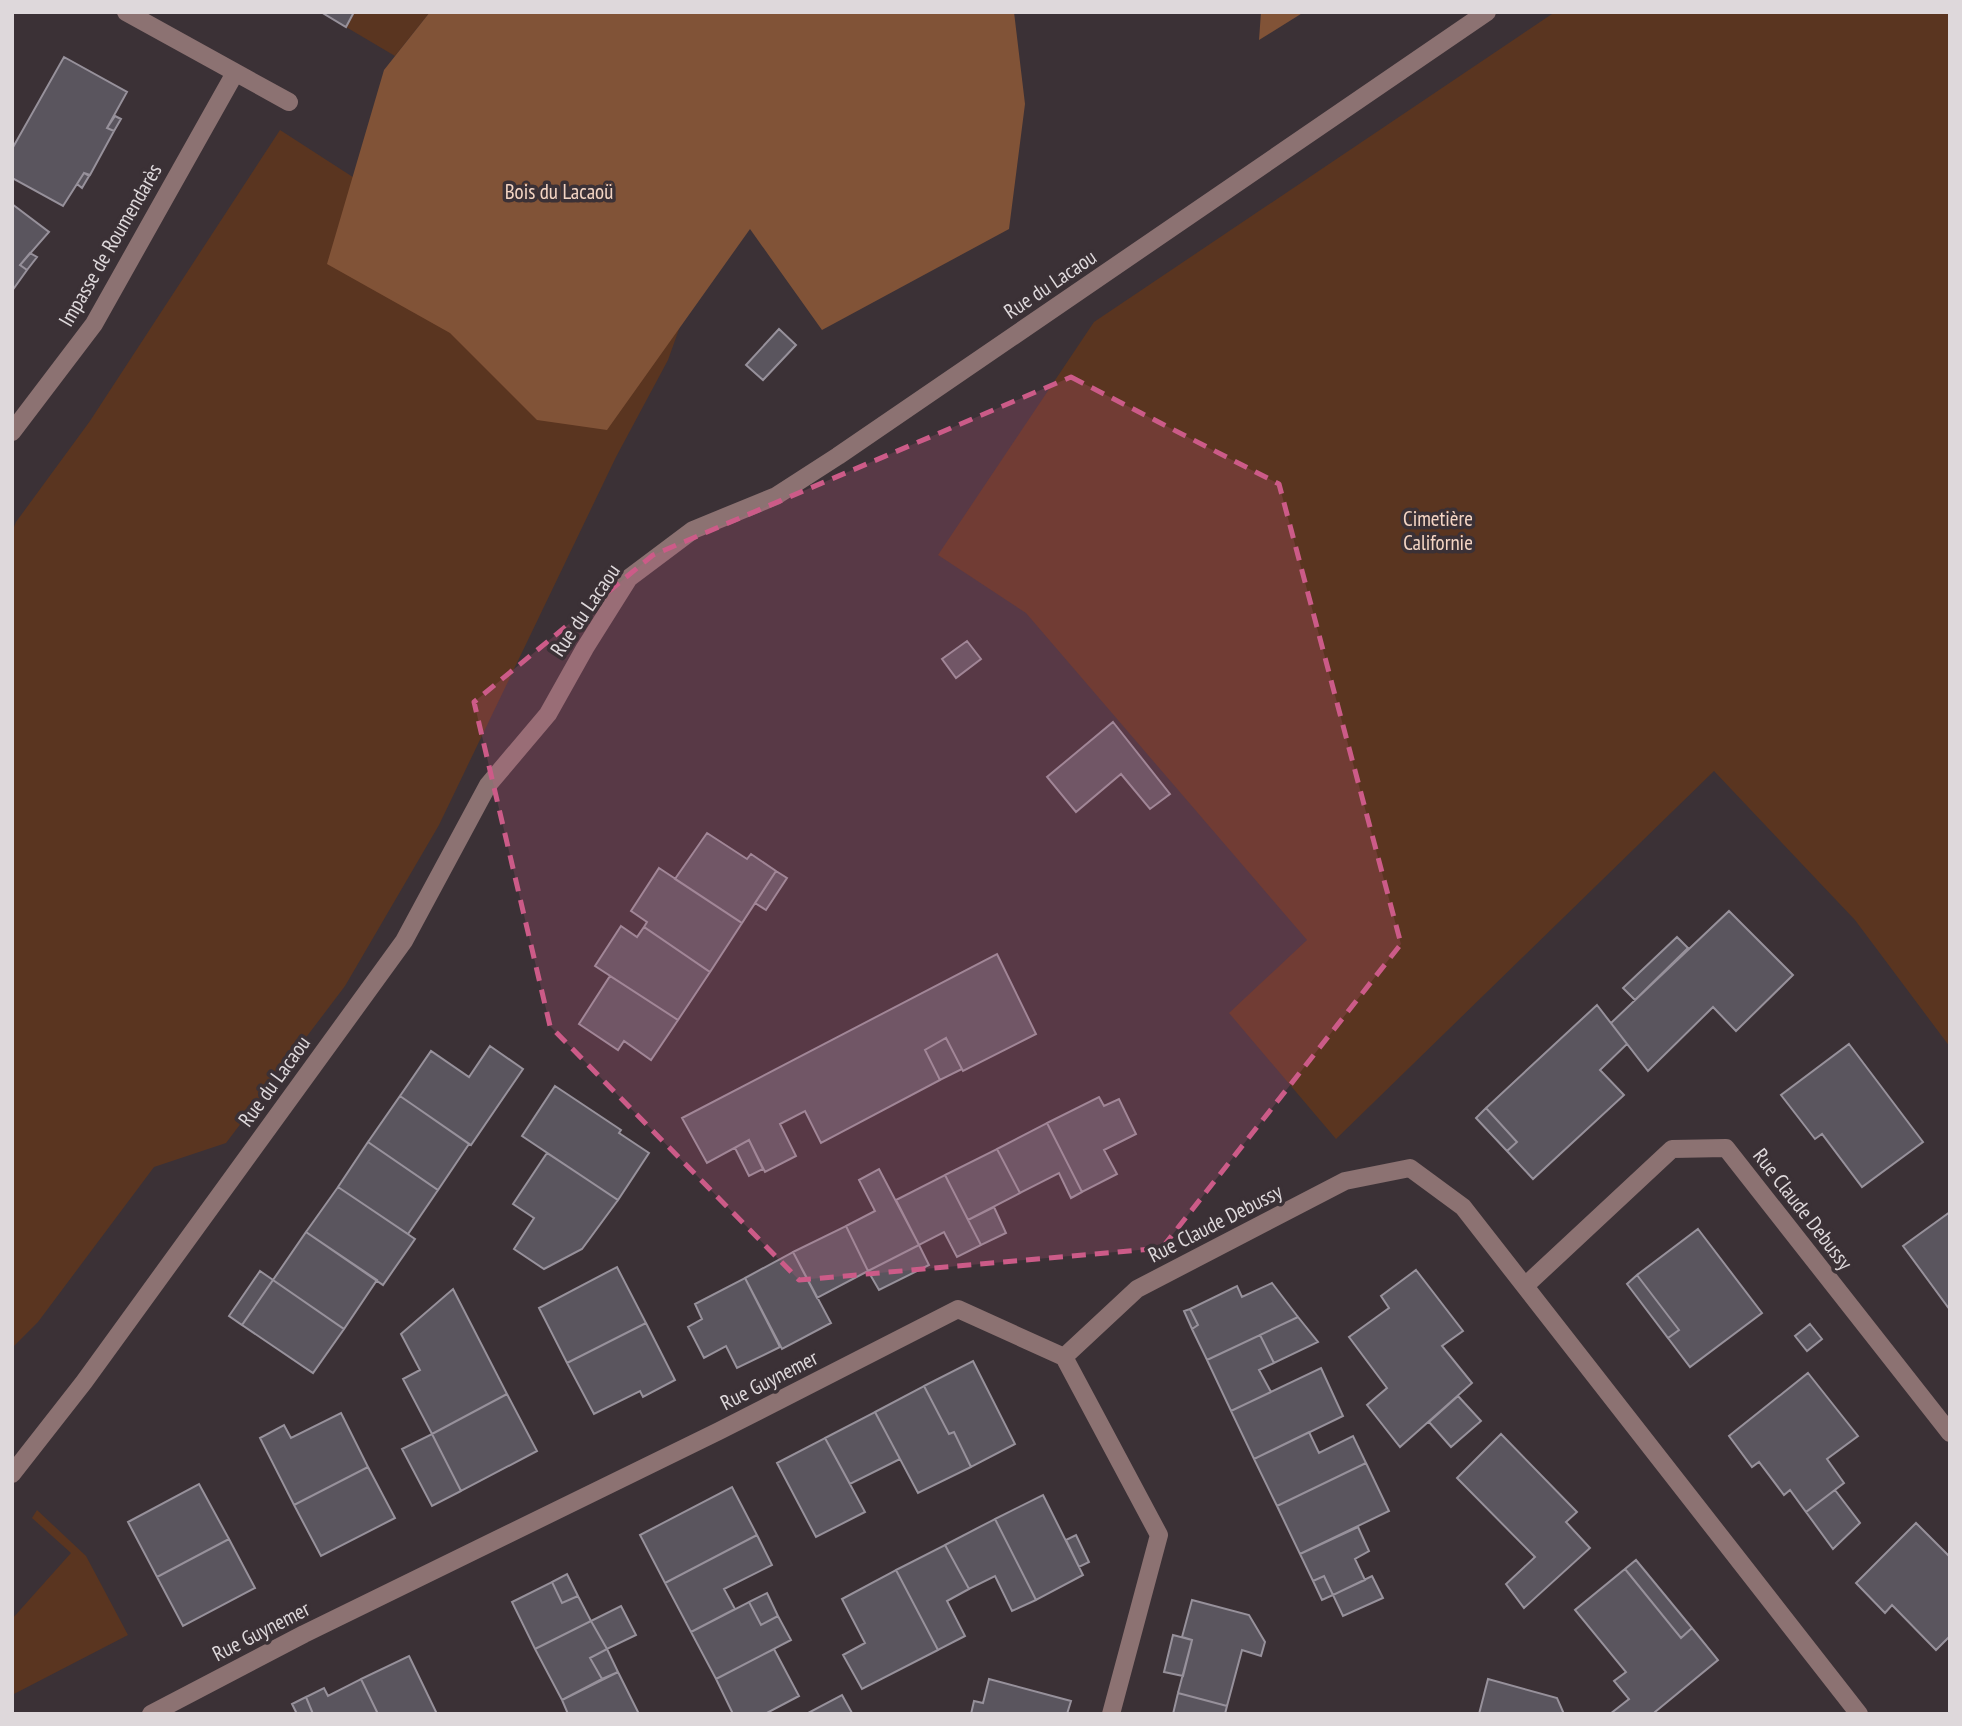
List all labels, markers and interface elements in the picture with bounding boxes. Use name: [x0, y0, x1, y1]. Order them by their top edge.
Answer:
street label: Impasse de Roumendarès: [52, 159, 168, 331]
park label: Bois du Lacaoü: [505, 178, 613, 205]
street label: Rue du Lacaou: [999, 243, 1101, 325]
park label: Cimetière Californie: [1403, 505, 1473, 556]
street label: Rue du Lacaou: [544, 559, 626, 661]
street label: Rue du Lacaou: [232, 1030, 316, 1132]
street label: Rue Claude Debussy: [1747, 1143, 1859, 1275]
street label: Rue Claude Debussy: [1144, 1178, 1287, 1268]
street label: Rue Guynemer: [716, 1344, 822, 1416]
street label: Rue Guynemer: [208, 1595, 314, 1667]

